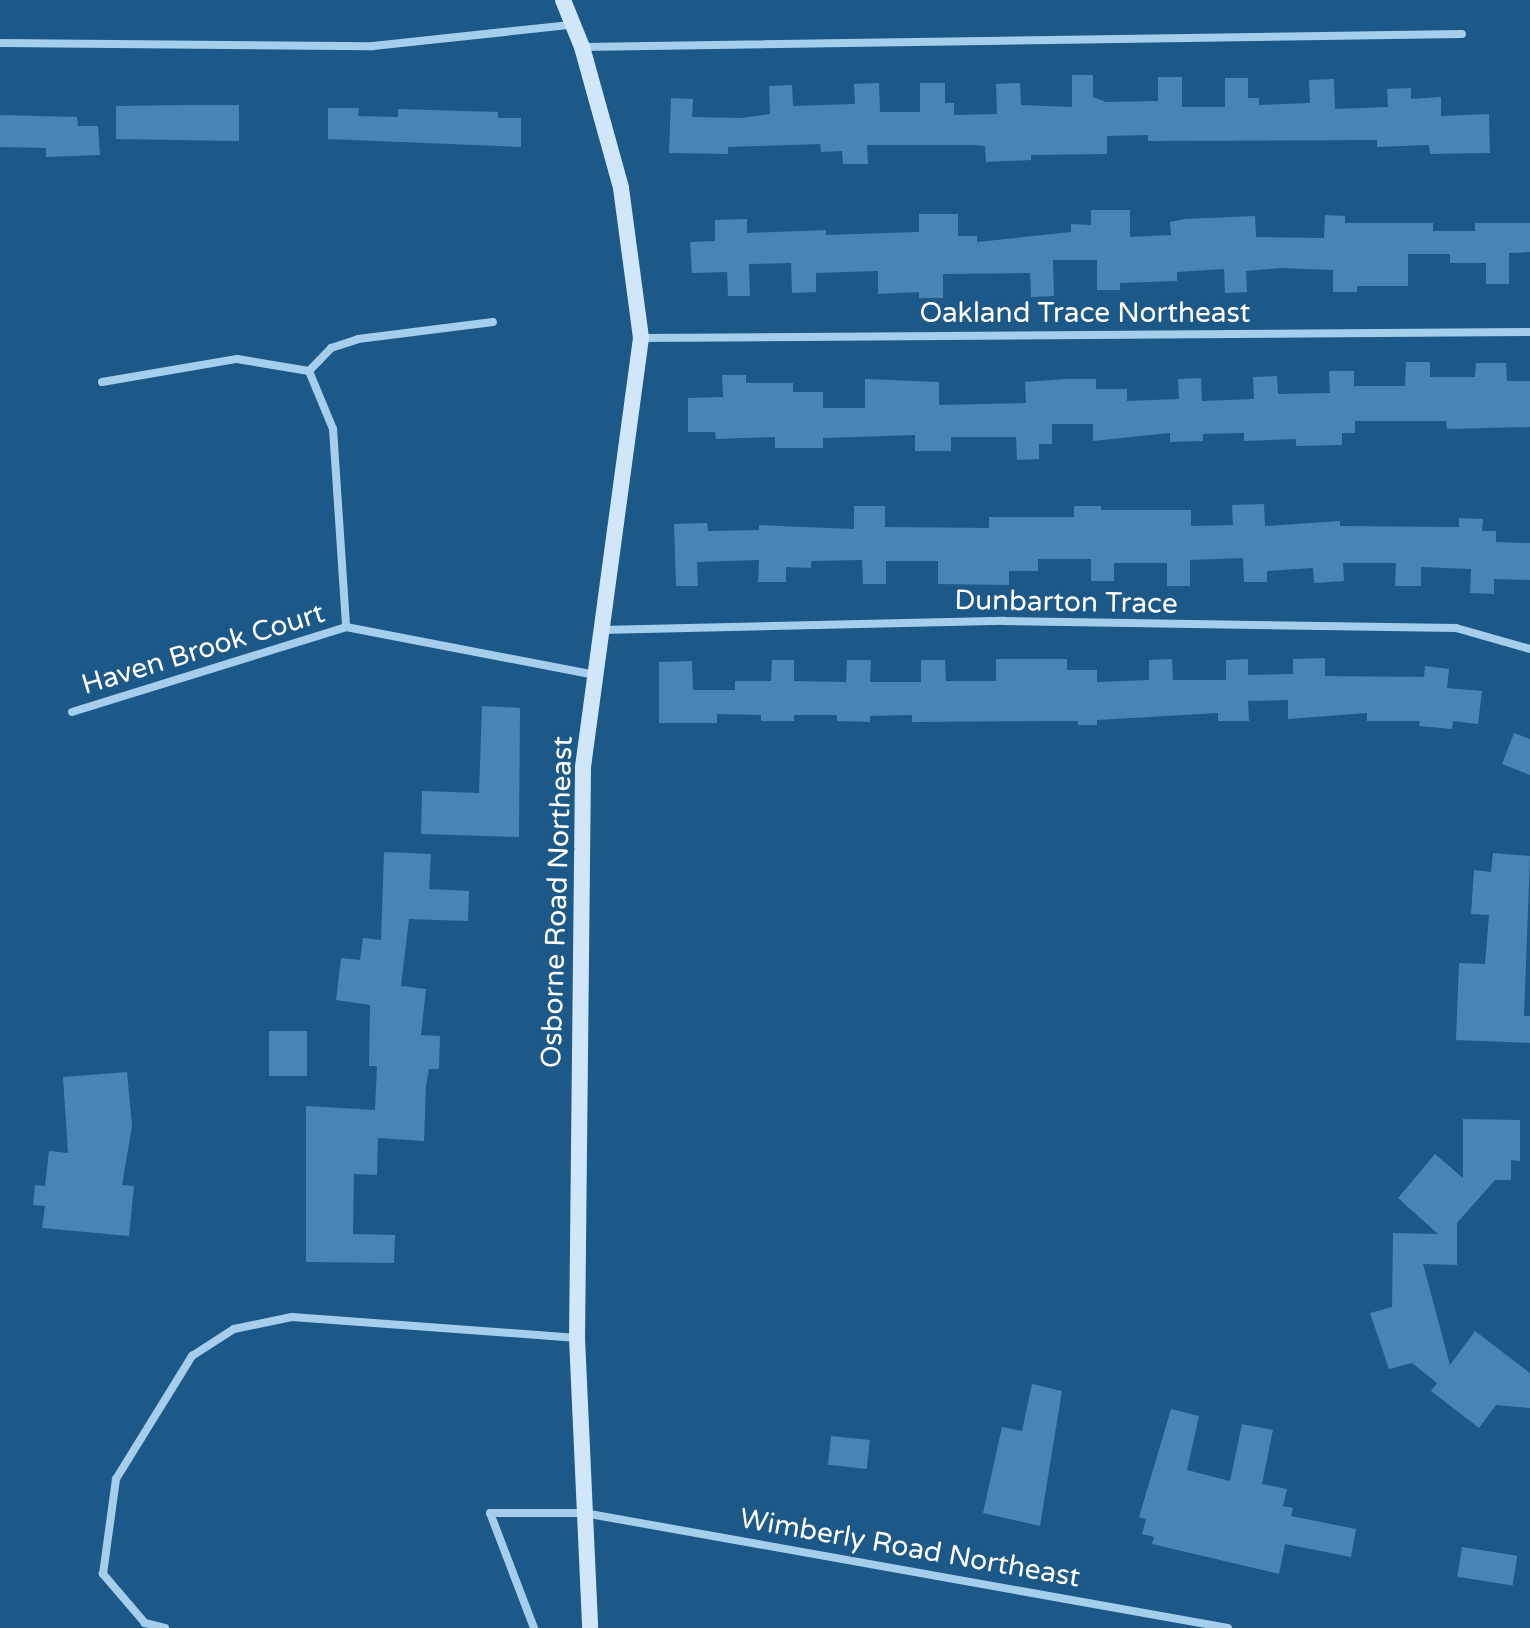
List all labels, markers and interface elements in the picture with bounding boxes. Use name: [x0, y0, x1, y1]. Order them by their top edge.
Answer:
street label: Oakland Trace Northeast: [919, 296, 1251, 330]
street label: Dunbarton Trace: [954, 583, 1178, 621]
street label: Haven Brook Court: [78, 596, 328, 702]
street label: Osborne Road Northeast: [534, 735, 580, 1069]
street label: Wimberly Road Northeast: [737, 1501, 1083, 1595]

